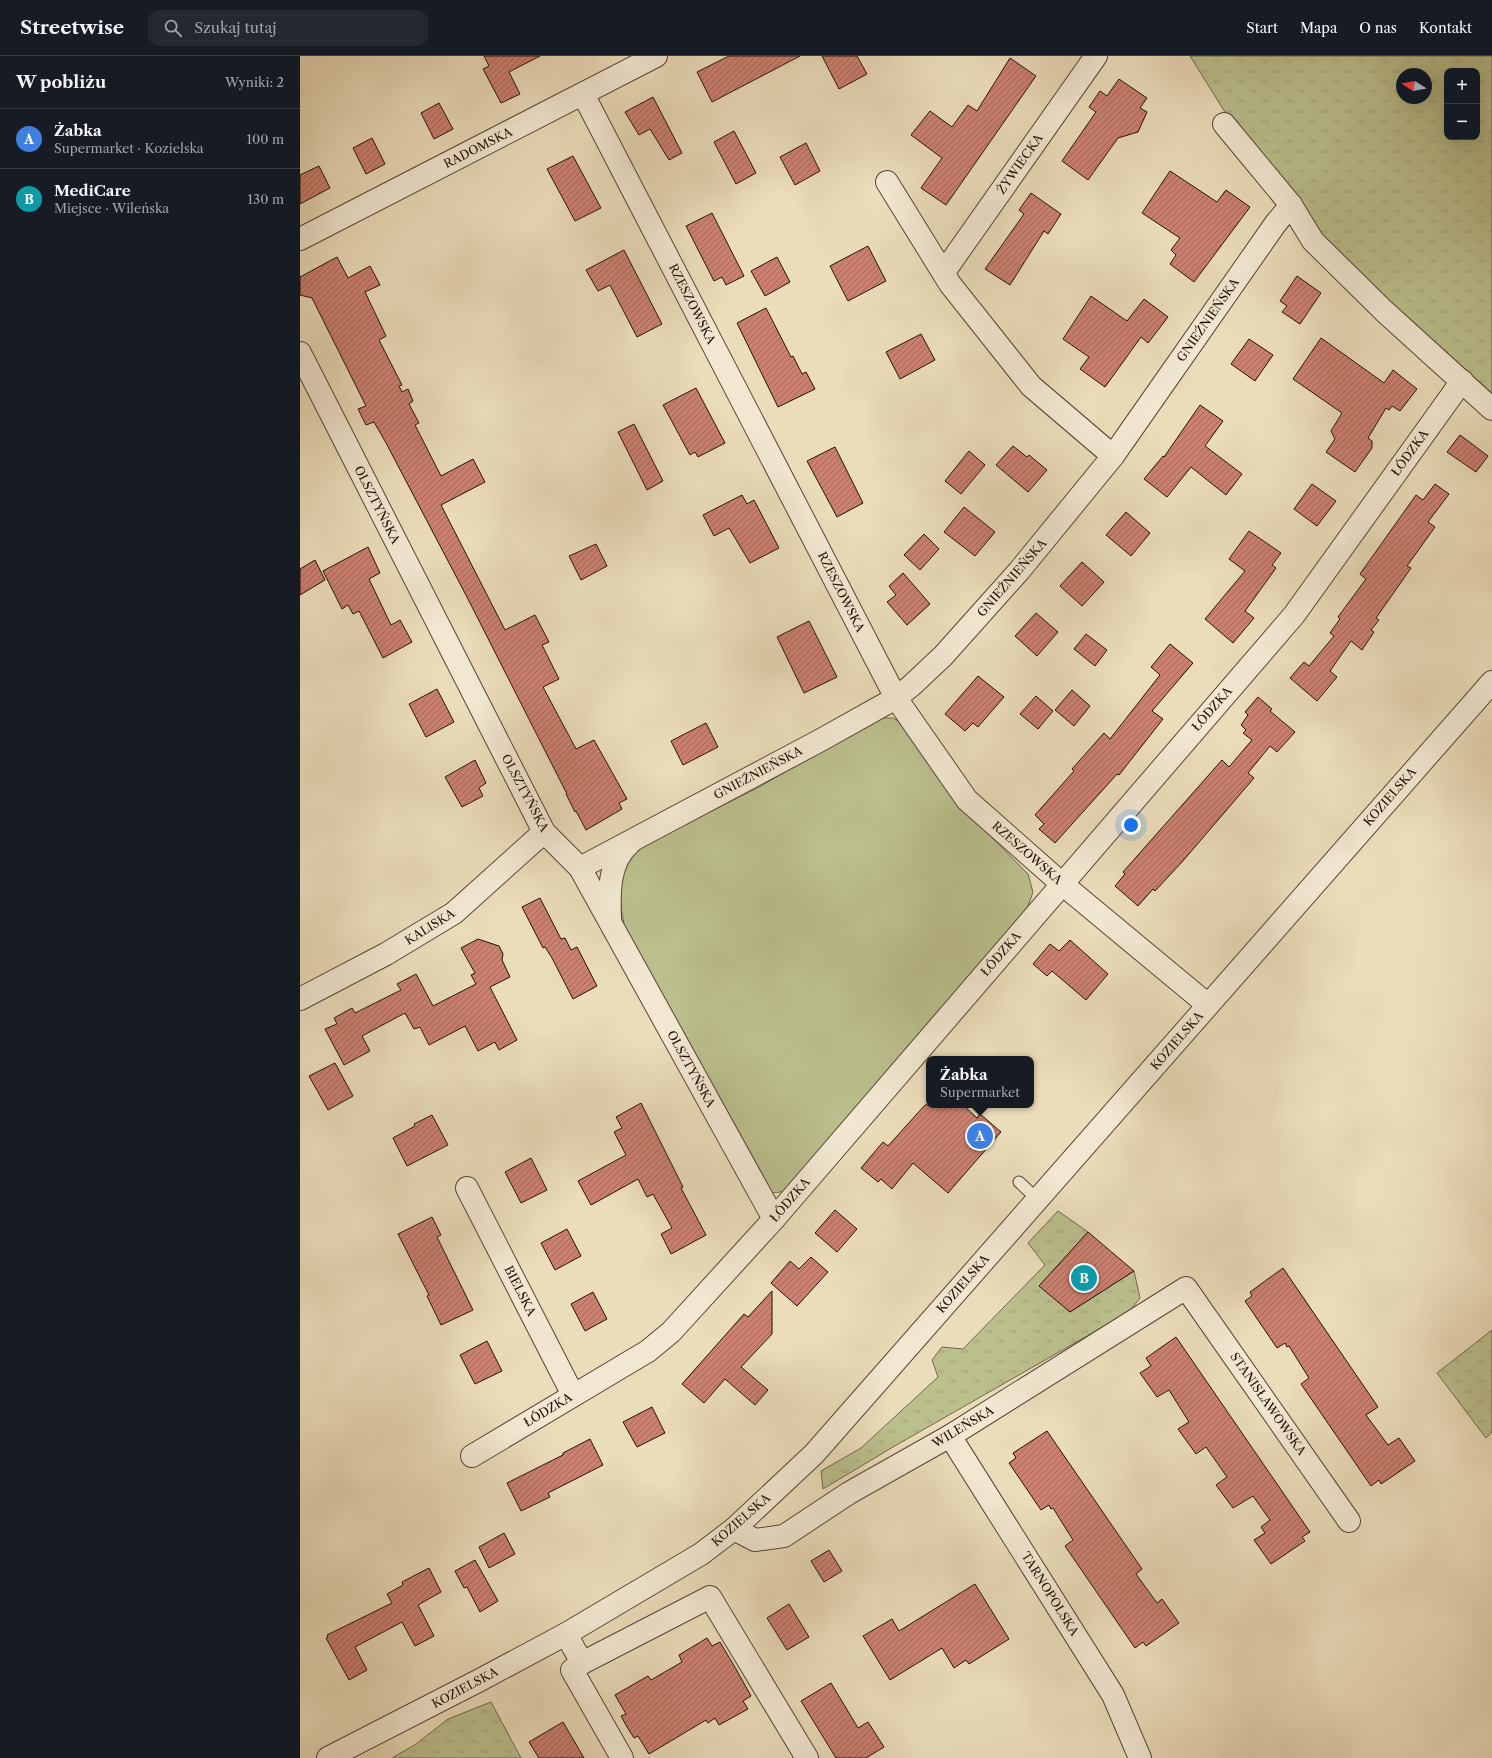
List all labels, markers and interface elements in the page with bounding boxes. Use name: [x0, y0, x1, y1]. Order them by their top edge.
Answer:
search box: [148, 10, 428, 46]
text: Streetwise: [20, 16, 124, 39]
icon: search: [162, 17, 184, 39]
text: Szukaj tutaj: [194, 18, 277, 37]
text: Start: [1246, 19, 1278, 37]
text: Mapa: [1300, 19, 1337, 37]
text: O nas: [1359, 19, 1397, 37]
text: Kontakt: [1419, 19, 1472, 37]
north arrow: [1396, 68, 1432, 104]
map controls: [1444, 68, 1480, 140]
button: +: [1444, 68, 1480, 104]
text: W pobliżu: [16, 72, 106, 92]
text: Wyniki: 2: [225, 74, 284, 90]
button: −: [1444, 104, 1480, 140]
text: Żabka: [54, 121, 102, 140]
street label: RADOMSKA: [441, 123, 515, 171]
street label: ŻYWIECKA: [993, 129, 1046, 197]
text: A: [24, 131, 34, 147]
text: 100 m: [246, 131, 284, 147]
text: Supermarket · Kozielska: [54, 140, 204, 156]
text: MediCare: [54, 181, 131, 200]
text: B: [24, 191, 34, 207]
text: 130 m: [248, 191, 284, 207]
text: Miejsce · Wileńska: [54, 200, 169, 216]
street label: RZESZOWSKA: [666, 261, 720, 348]
street label: GNIEŹNIEŃSKA: [1172, 274, 1243, 364]
street label: ŁÓDZKA: [1387, 425, 1432, 479]
street label: OLSZTYŃSKA: [351, 463, 405, 547]
street label: GNIEŹNIEŃSKA: [973, 534, 1050, 620]
street label: RZESZOWSKA: [815, 549, 869, 636]
street label: ŁÓDZKA: [1188, 682, 1236, 734]
street label: GNIEŹNIEŃSKA: [710, 741, 806, 802]
street label: OLSZTYŃSKA: [499, 751, 554, 835]
street label: KOZIELSKA: [1360, 763, 1420, 829]
your location: [1121, 815, 1141, 835]
street label: RZESZOWSKA: [989, 818, 1066, 888]
street label: KALISKA: [402, 905, 458, 948]
street label: ŁÓDZKA: [977, 927, 1025, 979]
street label: KOZIELSKA: [1147, 1007, 1207, 1073]
street label: OLSZTYŃSKA: [664, 1027, 720, 1111]
popup: [926, 1056, 1034, 1108]
text: Żabka: [940, 1065, 988, 1084]
text: Supermarket: [940, 1084, 1020, 1100]
pin: A: [967, 1121, 993, 1151]
street label: ŁÓDZKA: [766, 1173, 814, 1225]
street label: KOZIELSKA: [933, 1250, 993, 1316]
street label: BIELSKA: [501, 1263, 540, 1319]
pin: B: [1071, 1263, 1097, 1293]
street label: STANISŁAWOWSKA: [1227, 1349, 1310, 1459]
street label: ŁÓDZKA: [520, 1388, 576, 1430]
street label: WILEŃSKA: [928, 1401, 997, 1451]
street label: KOZIELSKA: [708, 1489, 774, 1549]
street label: TARNOPOLSKA: [1018, 1549, 1083, 1640]
street label: KOZIELSKA: [429, 1663, 501, 1711]

